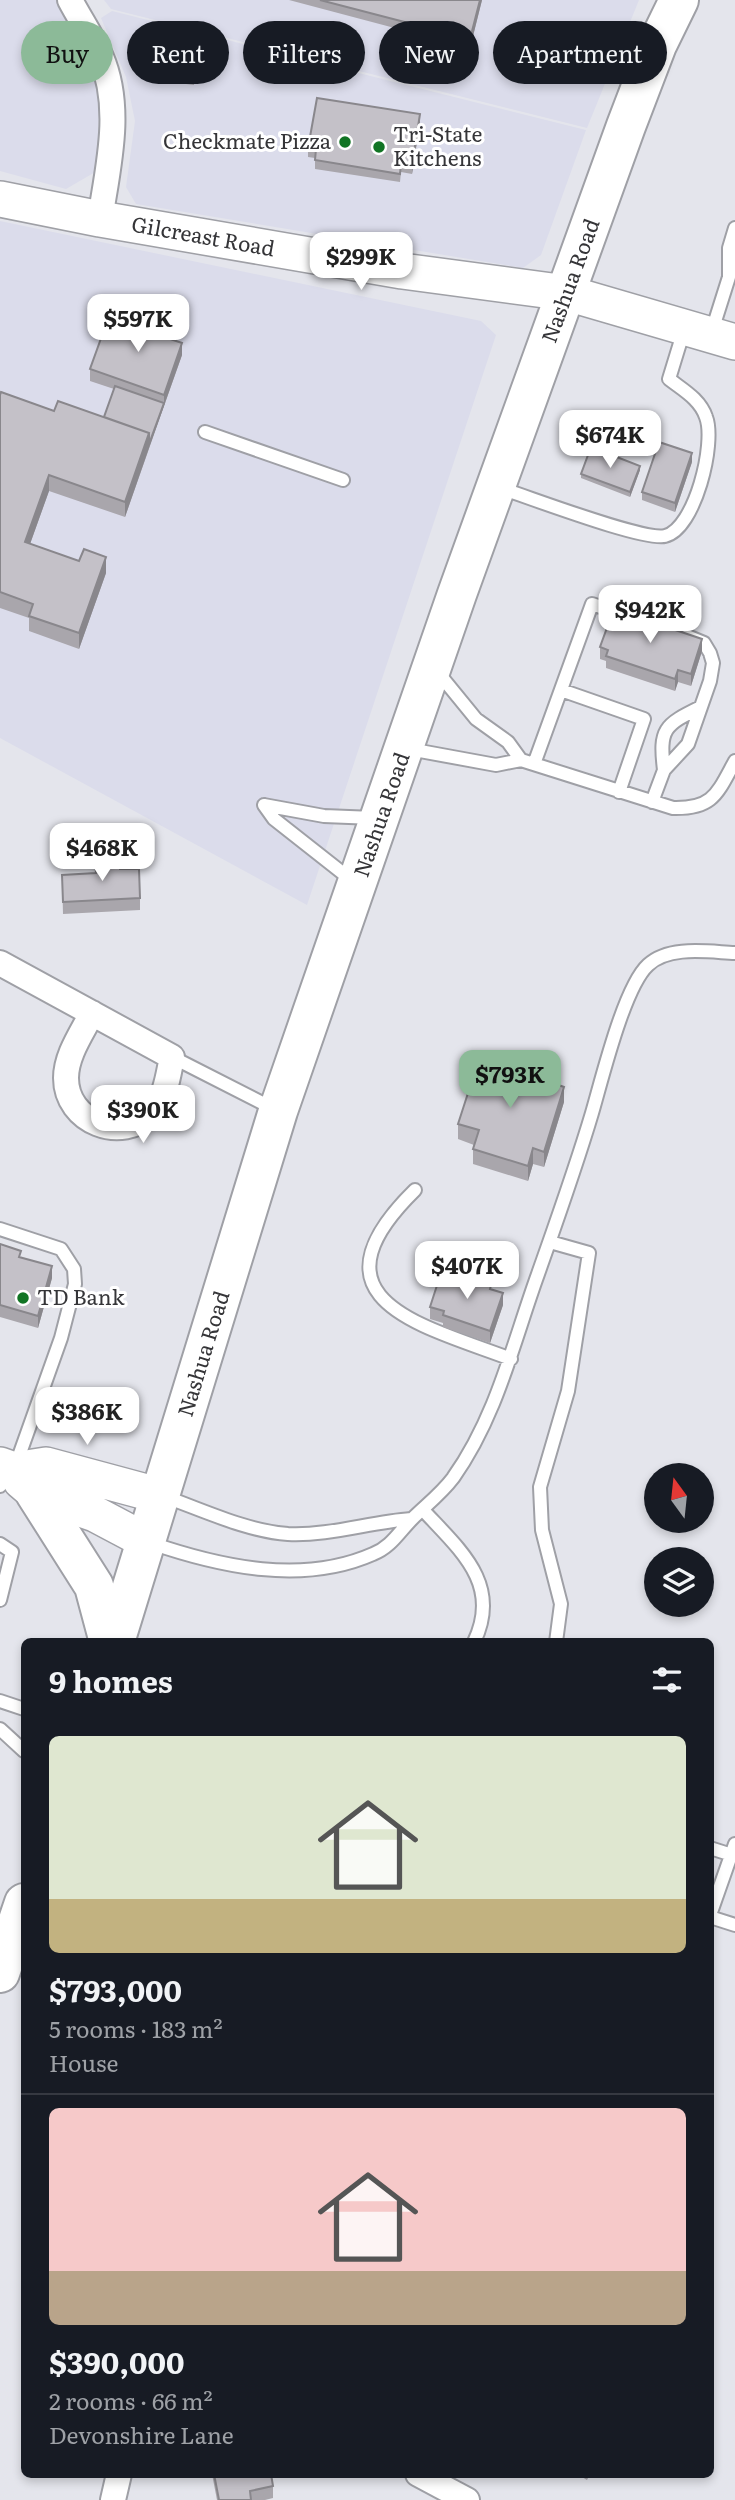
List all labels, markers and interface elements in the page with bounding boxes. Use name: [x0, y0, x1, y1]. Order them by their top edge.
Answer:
chip: Buy: [21, 21, 113, 84]
chip: Rent: [127, 21, 229, 84]
chip: Filters: [243, 21, 365, 84]
chip: New: [379, 21, 479, 84]
chip: Apartment: [493, 21, 667, 84]
place label: Tri-State Kitchens: [393, 117, 482, 172]
place label: Checkmate Pizza: [163, 124, 332, 155]
marker: Checkmate Pizza: [337, 134, 353, 150]
marker: Tri-State Kitchens: [371, 139, 387, 155]
street label: Gilcreast Road: [129, 207, 278, 262]
street label: Nashua Road: [532, 214, 606, 347]
pin: $299K: [312, 232, 410, 292]
text: $299K: [326, 238, 396, 272]
pin: $597K: [89, 294, 187, 354]
text: $597K: [103, 300, 173, 334]
pin: $674K: [561, 410, 659, 470]
text: $674K: [575, 416, 645, 450]
pin: $942K: [601, 586, 699, 645]
text: $942K: [614, 591, 686, 625]
street label: Nashua Road: [344, 747, 416, 881]
pin: $468K: [53, 824, 151, 883]
text: $468K: [66, 829, 138, 863]
pin: $793K: [461, 1050, 559, 1110]
text: $793K: [475, 1056, 545, 1090]
pin: $390K: [94, 1086, 192, 1145]
text: $390K: [107, 1091, 179, 1125]
pin: $407K: [418, 1242, 516, 1301]
text: $407K: [431, 1247, 503, 1281]
place label: TD Bank: [37, 1280, 125, 1311]
street label: Nashua Road: [168, 1286, 236, 1420]
marker: TD Bank: [15, 1290, 31, 1306]
pin: $386K: [38, 1388, 136, 1447]
text: $386K: [51, 1393, 123, 1427]
north arrow: [644, 1463, 714, 1533]
map controls: [644, 1463, 714, 1617]
button: layers: [644, 1547, 714, 1617]
text: 9 homes: [49, 1658, 173, 1702]
icon: filters: [648, 1661, 686, 1699]
icon: home: [305, 1782, 431, 1908]
text: $793,000: [49, 1967, 182, 2011]
text: 5 rooms · 183 m²: [49, 2011, 223, 2045]
text: House: [49, 2045, 118, 2079]
icon: home: [305, 2154, 431, 2280]
text: $390,000: [49, 2339, 185, 2383]
text: 2 rooms · 66 m²: [49, 2383, 213, 2417]
text: Devonshire Lane: [49, 2417, 234, 2451]

